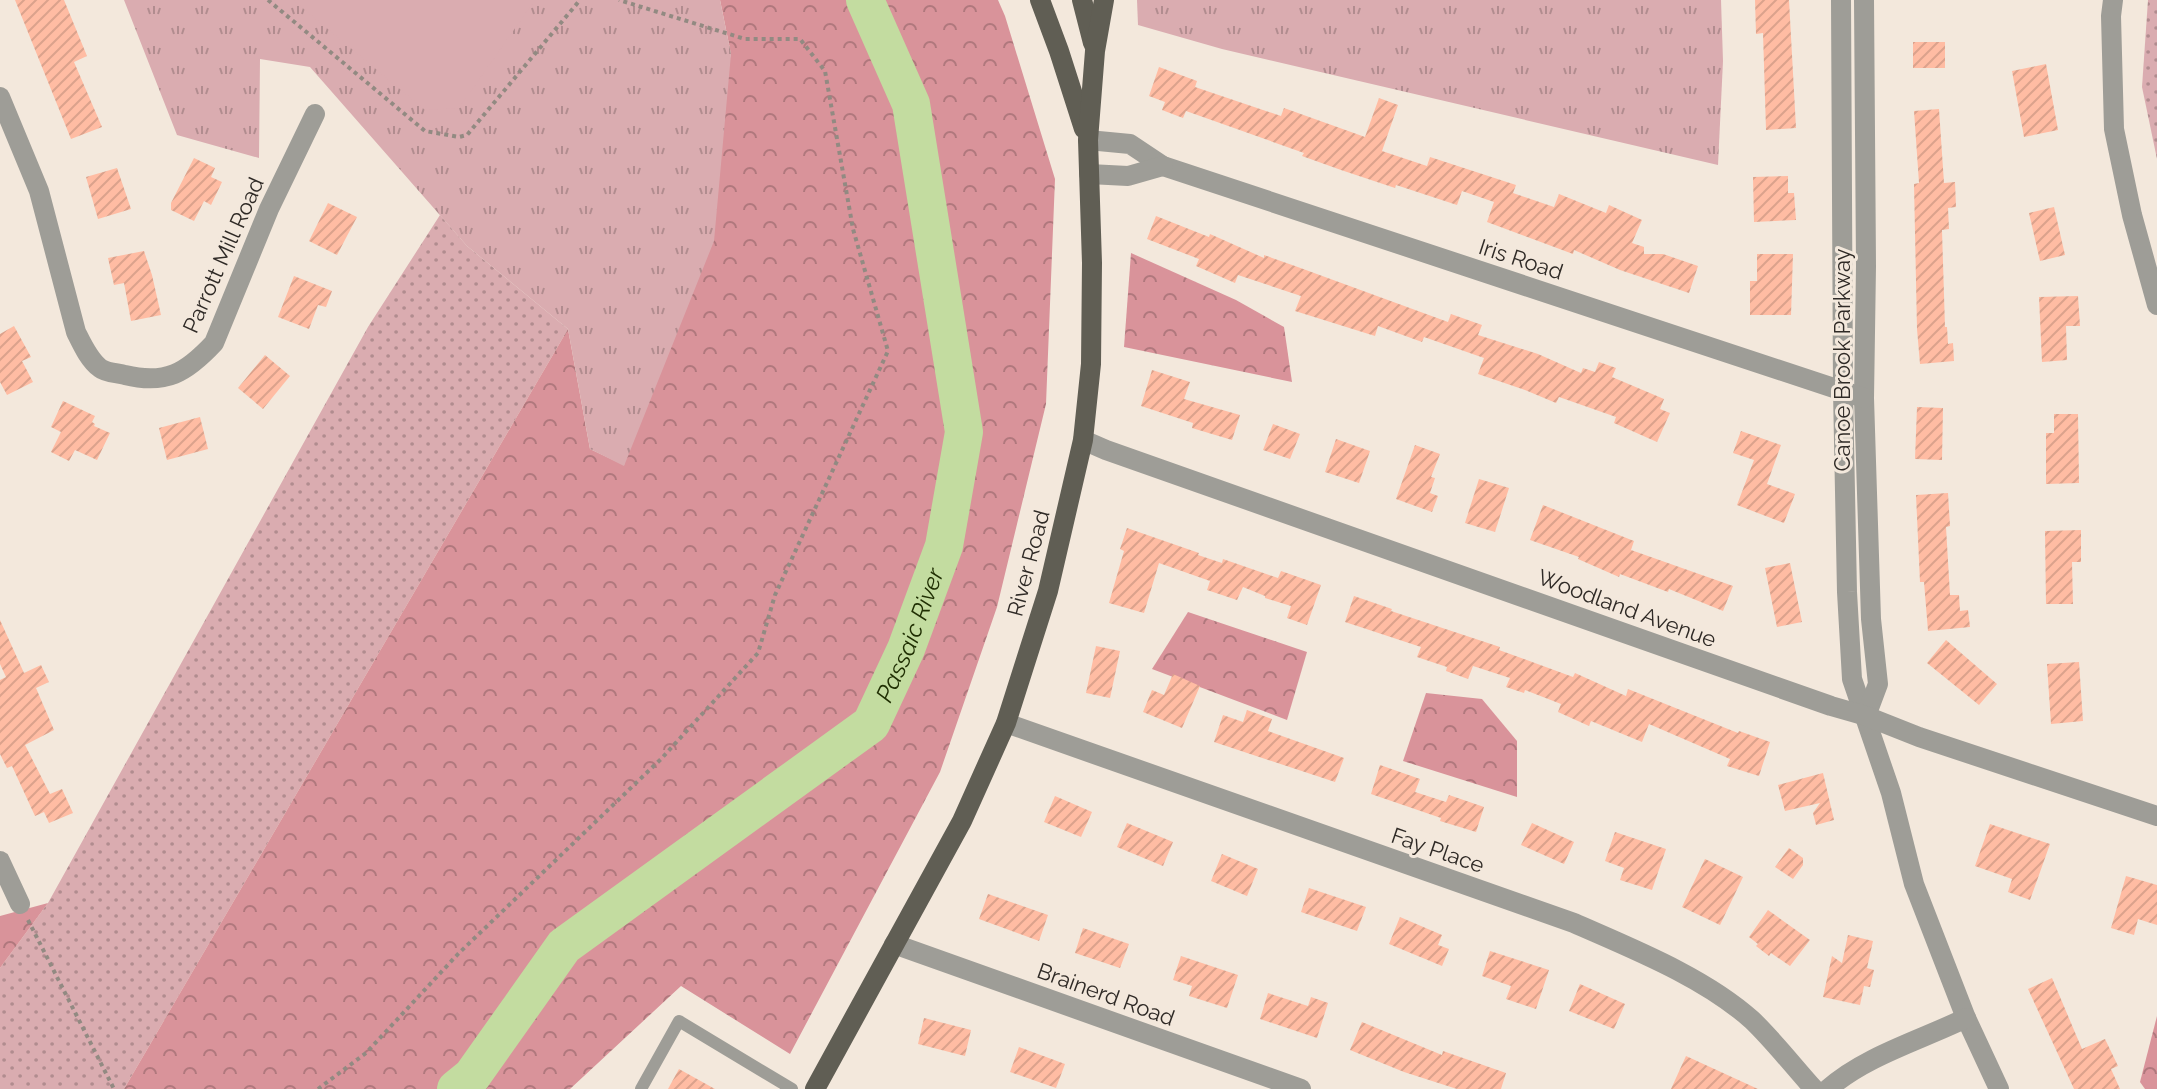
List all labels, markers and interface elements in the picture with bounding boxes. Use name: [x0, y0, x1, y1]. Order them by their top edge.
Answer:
street label: Parrott Mill Road: [177, 173, 269, 337]
street label: Iris Road: [1476, 233, 1566, 285]
street label: Canoe Brook Parkway: [1829, 248, 1855, 472]
street label: River Road: [1001, 507, 1055, 619]
water label: Passaic River: [869, 563, 949, 706]
street label: Woodland Avenue: [1534, 564, 1720, 652]
street label: Fay Place: [1388, 822, 1488, 878]
street label: Brainerd Road: [1034, 957, 1178, 1031]

